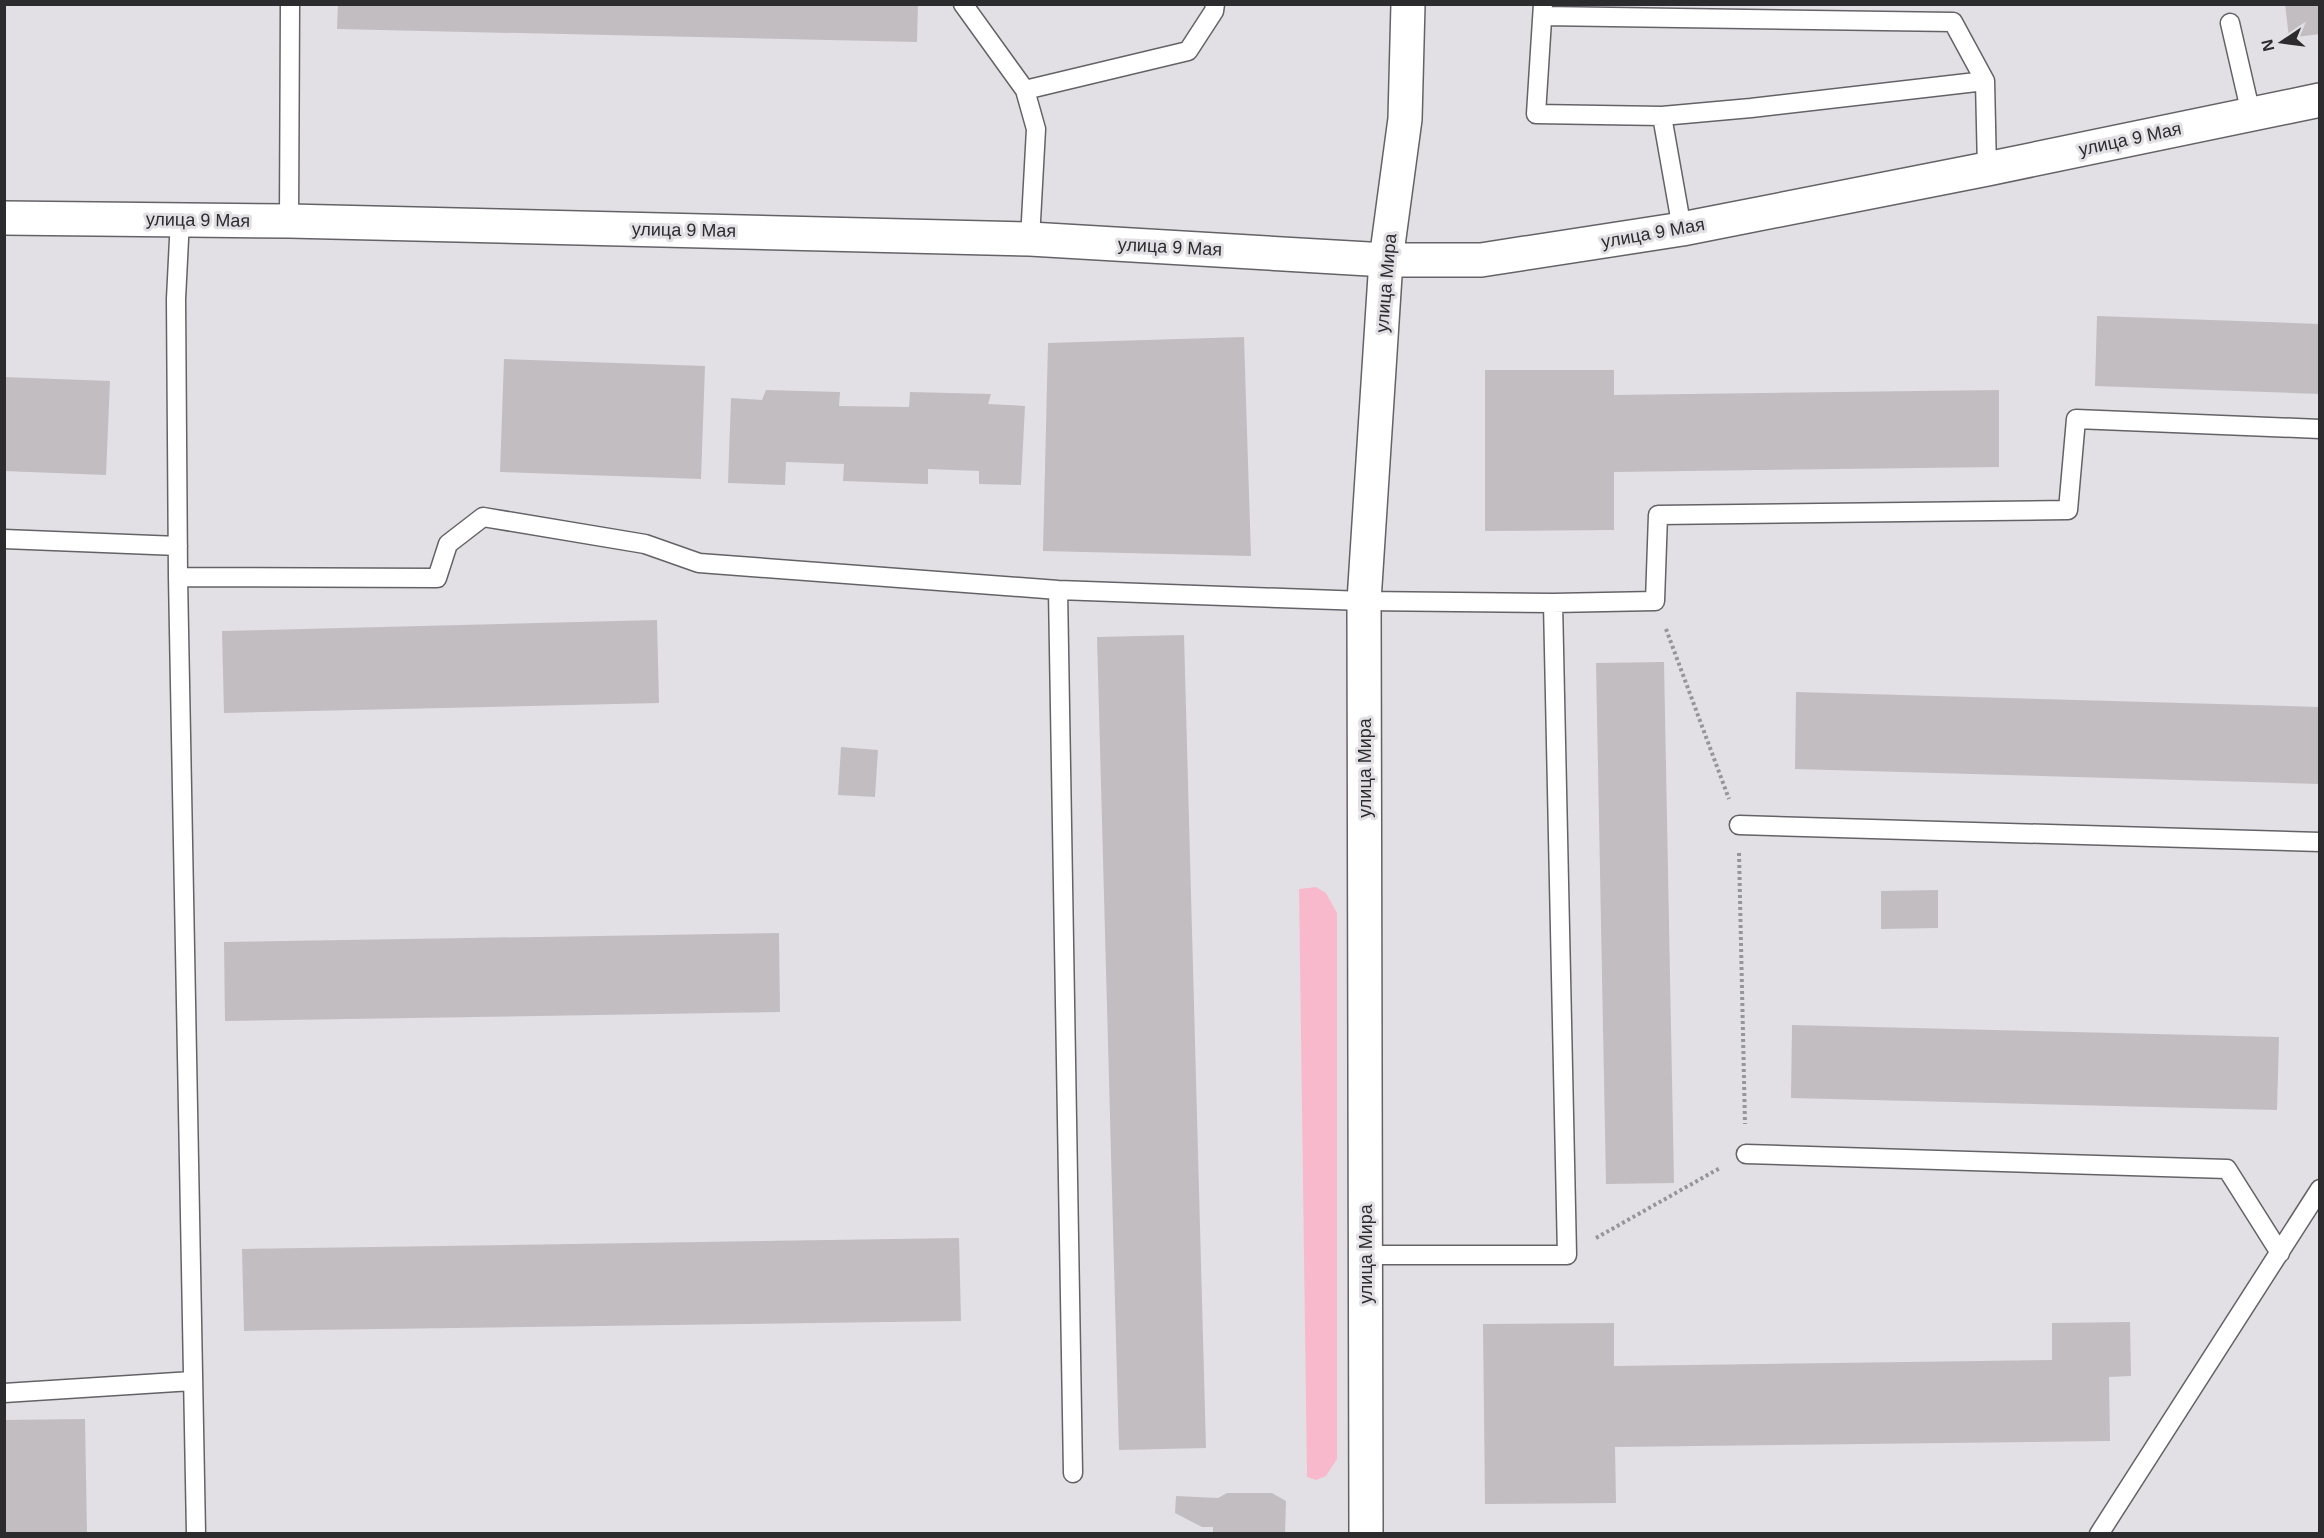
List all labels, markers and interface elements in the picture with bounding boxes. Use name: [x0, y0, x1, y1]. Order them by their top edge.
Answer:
north arrow: [2252, 12, 2312, 72]
text: N: [2258, 38, 2277, 53]
street label: улица 9 Мая: [2077, 118, 2183, 160]
street label: улица 9 Мая: [146, 209, 250, 231]
street label: улица 9 Мая: [1600, 214, 1706, 252]
street label: улица 9 Мая: [632, 219, 736, 241]
street label: улица Мира: [1372, 232, 1400, 333]
street label: улица 9 Мая: [1117, 234, 1223, 260]
street label: улица Мира: [1355, 717, 1375, 818]
street label: улица Мира: [1356, 1203, 1376, 1304]

